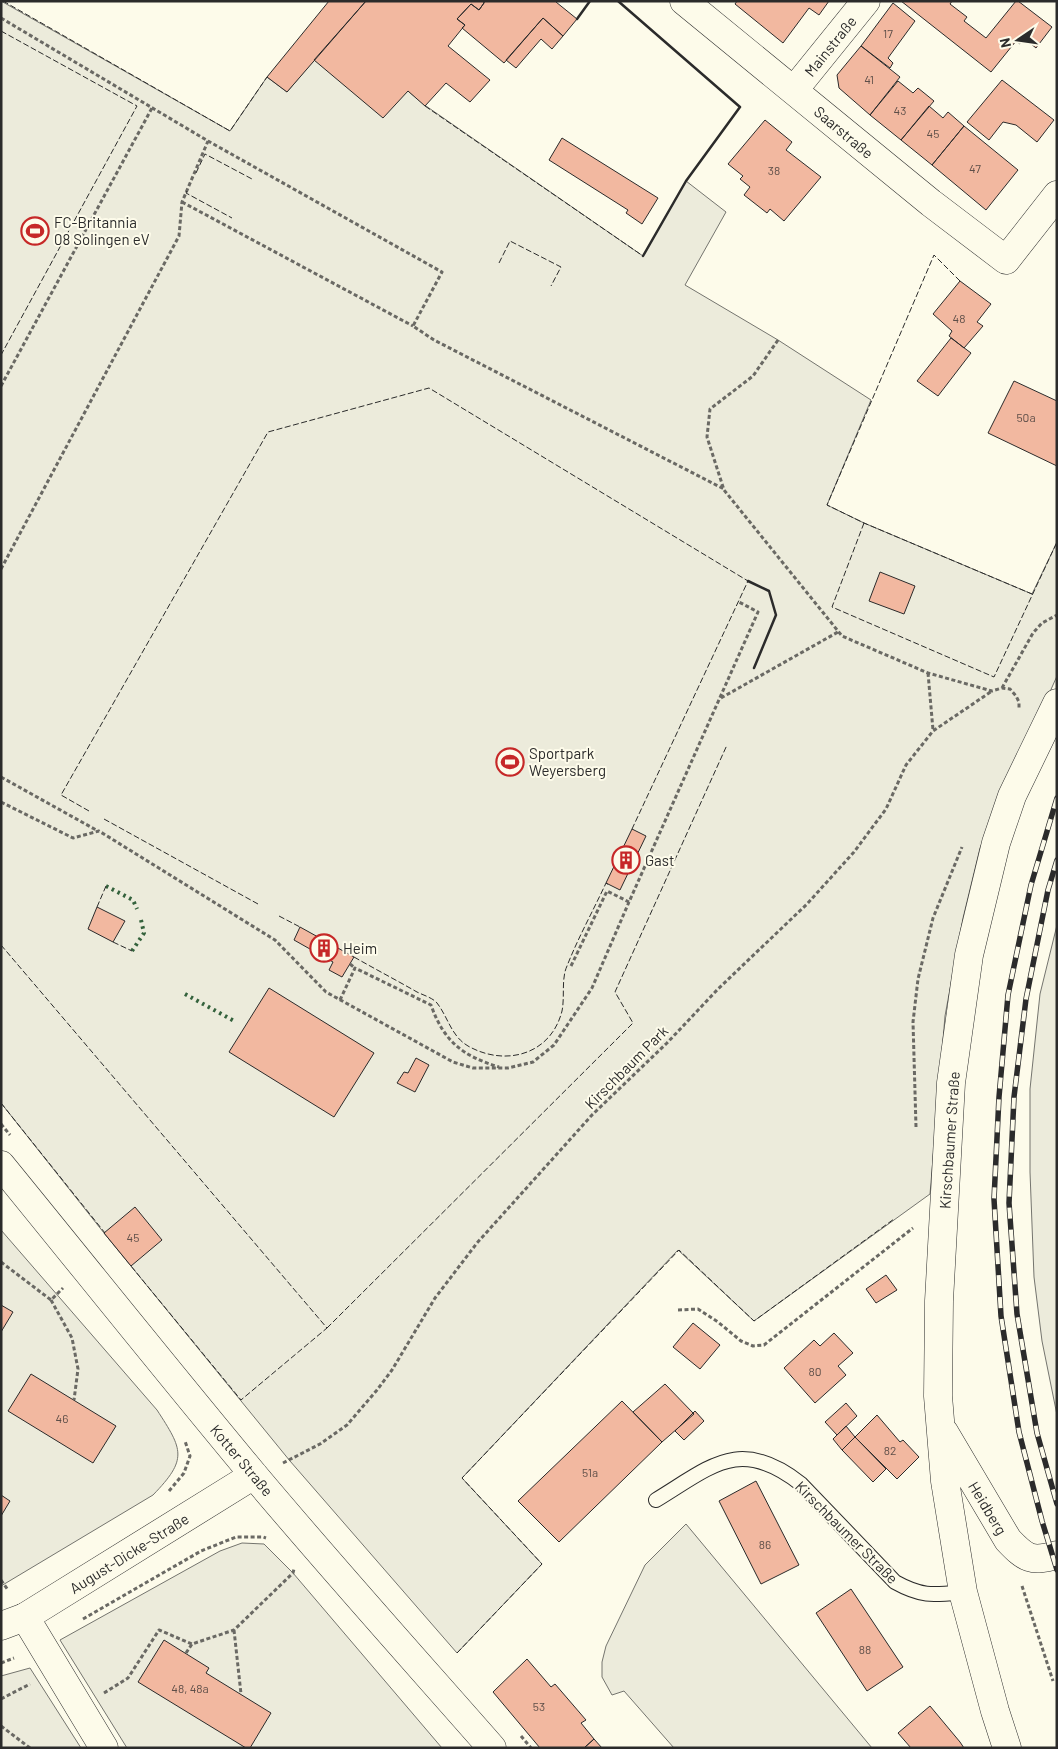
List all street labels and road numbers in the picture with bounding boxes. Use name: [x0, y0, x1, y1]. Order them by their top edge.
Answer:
street label: Mainstraße: [800, 12, 860, 80]
street label: Saarstraße: [811, 102, 877, 162]
street label: Kirschbaum Park: [581, 1021, 672, 1112]
street label: Kirschbaumer Straße: [935, 1071, 963, 1209]
street label: Kotter Straße: [207, 1421, 277, 1499]
street label: Kirschbaumer Straße: [792, 1477, 902, 1587]
street label: Heidberg: [965, 1478, 1011, 1538]
street label: August-Dicke-Straße: [66, 1509, 192, 1597]

